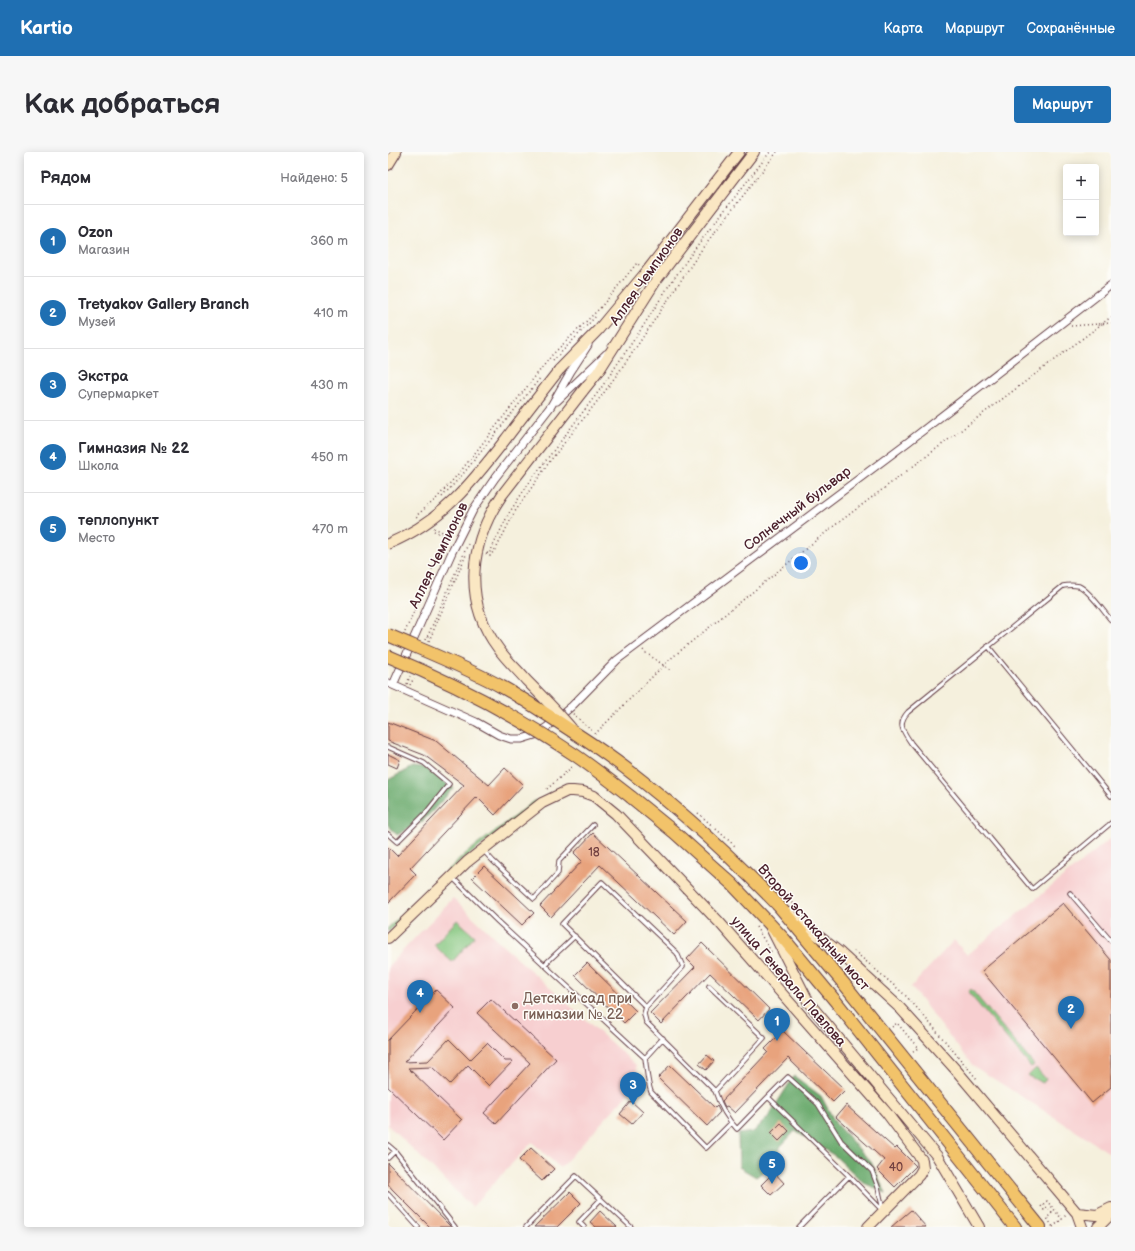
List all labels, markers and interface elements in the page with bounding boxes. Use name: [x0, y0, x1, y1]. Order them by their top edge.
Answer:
text: Kartio: [20, 17, 73, 40]
text: Карта: [884, 20, 923, 37]
text: Маршрут: [945, 20, 1005, 37]
text: Сохранённые: [1027, 20, 1115, 37]
button: Маршрут: [1014, 86, 1111, 123]
text: Как добраться: [24, 88, 221, 121]
map controls: [1063, 164, 1099, 236]
button: +: [1063, 164, 1099, 200]
text: Рядом: [40, 168, 91, 188]
text: Найдено: 5: [280, 170, 348, 186]
button: −: [1063, 200, 1099, 236]
text: Ozon: [78, 223, 113, 242]
street label: Аллея Чемпионов: [606, 223, 687, 329]
text: 1: [50, 233, 56, 249]
text: 360 m: [310, 233, 348, 249]
text: Магазин: [78, 242, 130, 258]
text: Tretyakov Gallery Branch: [78, 295, 249, 314]
text: 2: [49, 305, 57, 321]
text: 410 m: [313, 305, 348, 321]
text: Музей: [78, 314, 116, 330]
text: Экстра: [78, 367, 128, 386]
text: 3: [49, 377, 57, 393]
text: 430 m: [310, 377, 348, 393]
text: Супермаркет: [78, 386, 159, 402]
text: Гимназия № 22: [78, 439, 189, 458]
text: 4: [49, 449, 57, 465]
text: 450 m: [311, 449, 348, 465]
text: Школа: [78, 458, 119, 474]
street label: Солнечный бульвар: [740, 462, 854, 554]
street label: Аллея Чемпионов: [405, 499, 472, 612]
text: теплопункт: [78, 511, 159, 530]
text: 5: [49, 521, 57, 537]
text: 470 m: [312, 521, 348, 537]
text: Место: [78, 530, 115, 546]
your location: [791, 553, 811, 573]
house number: 18: [588, 845, 600, 860]
street label: Второй эстакадный мост: [754, 861, 873, 994]
street label: улица Генерала Павлова: [727, 913, 850, 1050]
pin: 4: [407, 980, 433, 1013]
place label: Детский сад при гимназии № 22: [523, 990, 632, 1023]
pin: 2: [1058, 996, 1084, 1029]
marker: Детский сад при гимназии № 22: [510, 1001, 520, 1011]
pin: 1: [764, 1008, 790, 1041]
pin: 3: [620, 1072, 646, 1105]
pin: 5: [759, 1151, 785, 1184]
house number: 40: [889, 1160, 903, 1175]

